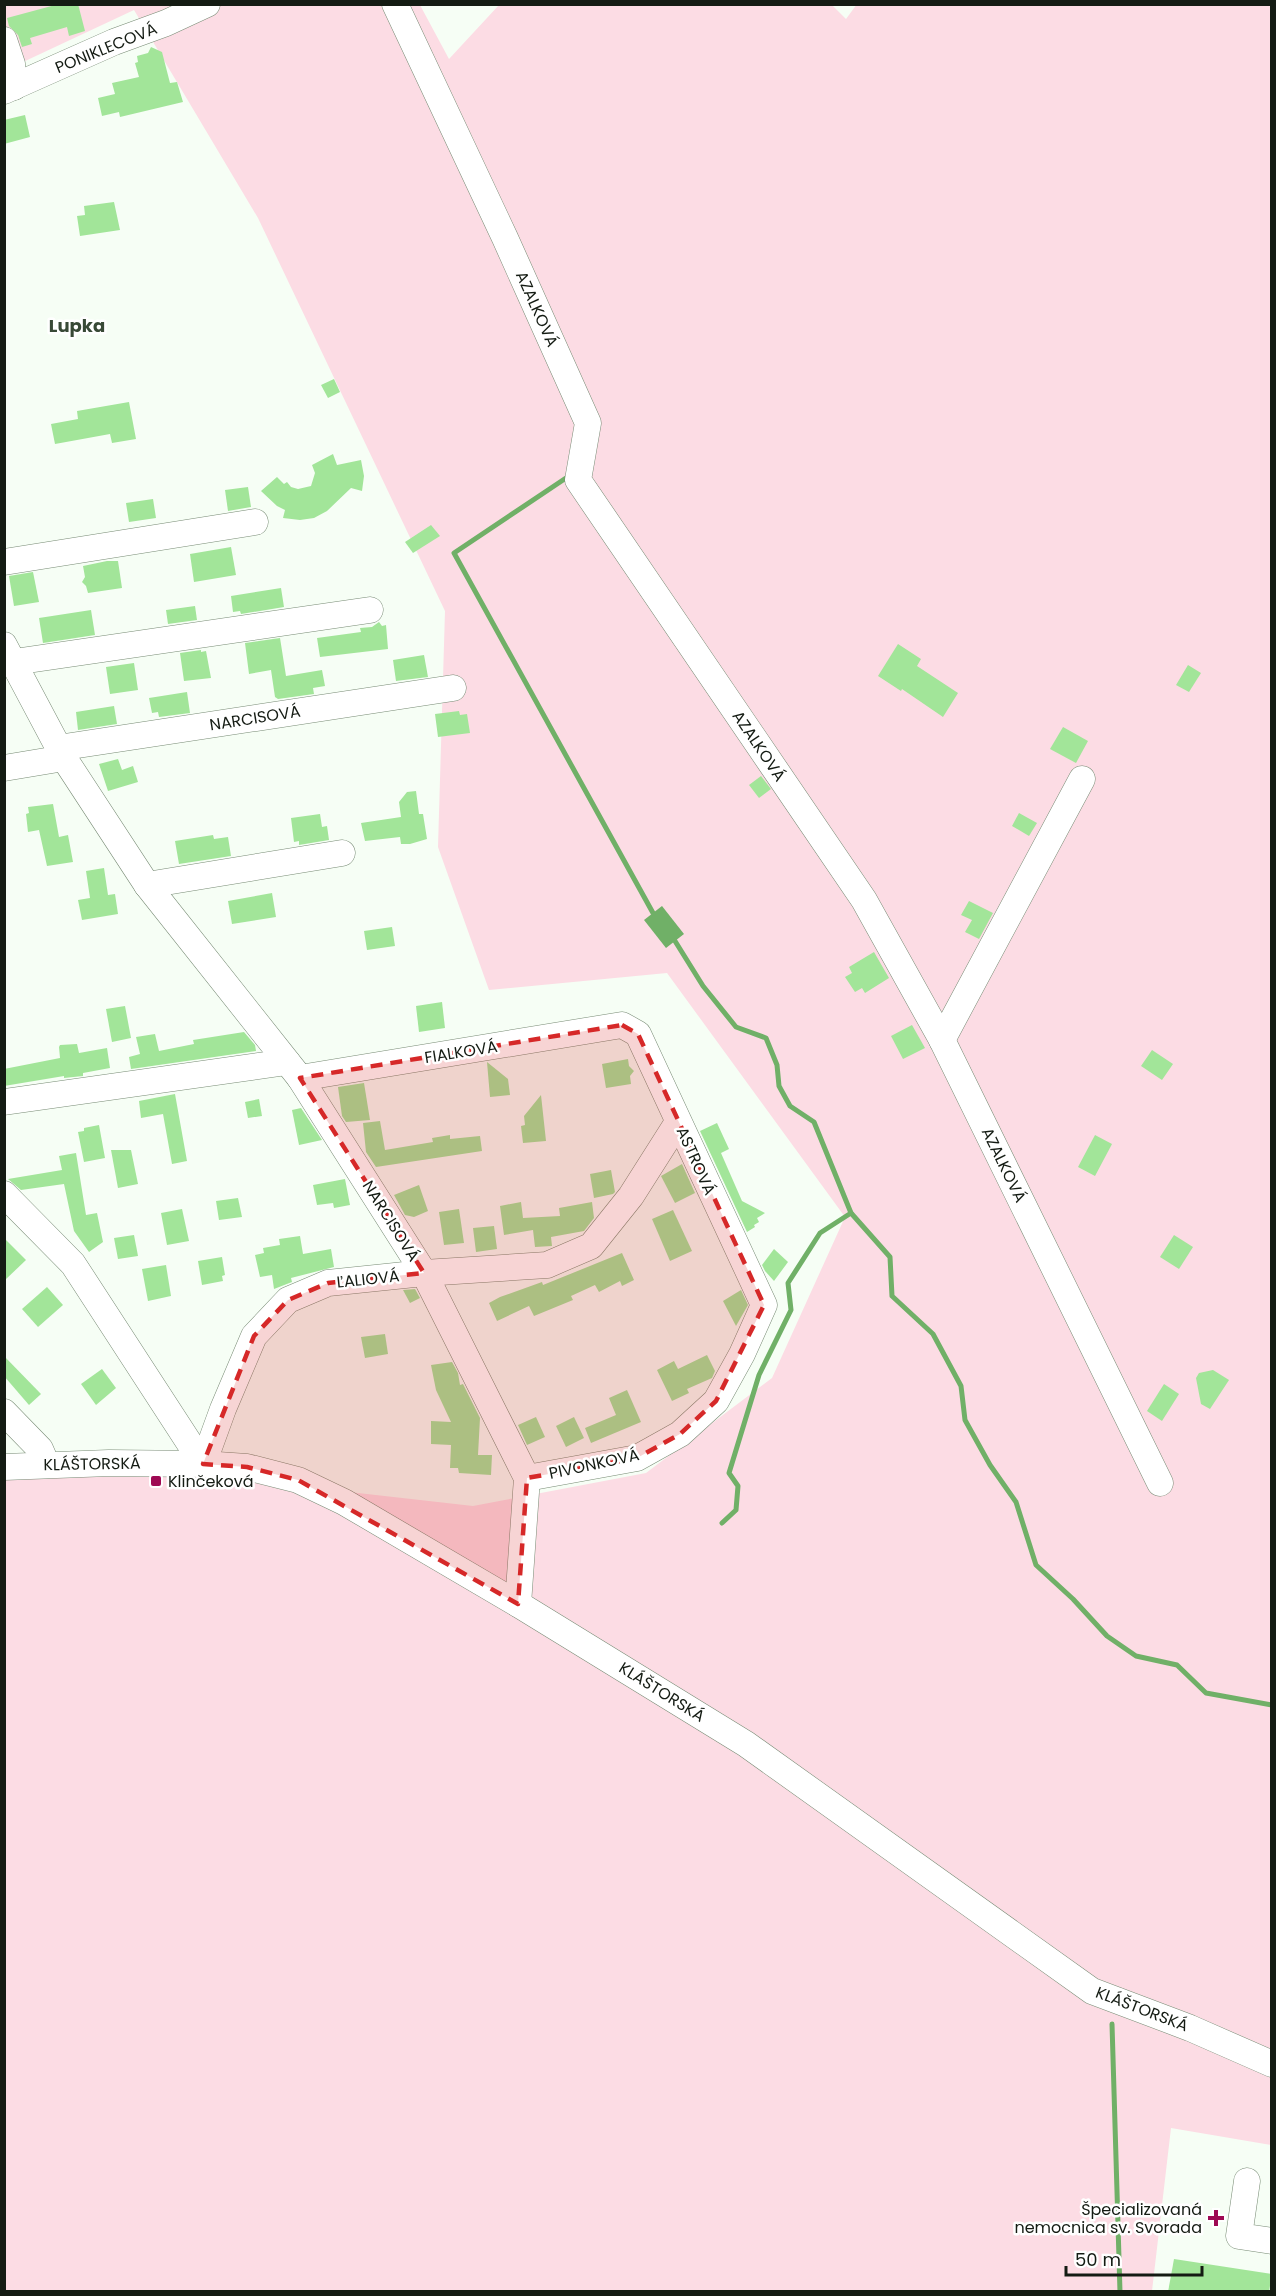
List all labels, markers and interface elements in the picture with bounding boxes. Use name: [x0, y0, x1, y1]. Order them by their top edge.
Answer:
street label: PONIKLECOVÁ: [52, 17, 161, 79]
street label: AZALKOVÁ: [510, 267, 564, 351]
district label: Lupka: [49, 313, 105, 338]
street label: NARCISOVÁ: [208, 699, 302, 737]
street label: AZALKOVÁ: [727, 706, 791, 786]
street label: FIALKOVÁ: [423, 1035, 499, 1069]
street label: ASTROVÁ: [671, 1123, 721, 1199]
street label: AZALKOVÁ: [976, 1124, 1032, 1207]
street label: NARCISOVÁ: [357, 1176, 425, 1266]
street label: ĽALIOVÁ: [335, 1264, 401, 1294]
street label: PIVONKOVÁ: [547, 1443, 641, 1485]
street label: KLÁŠTORSKÁ: [43, 1452, 141, 1476]
place label: Klinčeková: [168, 1470, 254, 1493]
marker: Klinčeková: [149, 1474, 163, 1488]
street label: KLÁŠTORSKÁ: [615, 1656, 710, 1728]
street label: KLÁŠTORSKÁ: [1092, 1981, 1192, 2037]
place label: Špecializovaná nemocnica sv. Svorada: [1014, 2198, 1202, 2239]
marker: Špecializovaná nemocnica sv. Svorada: [1207, 2209, 1225, 2227]
scale bar: [1066, 2239, 1202, 2277]
text: 50 m: [1075, 2247, 1121, 2272]

